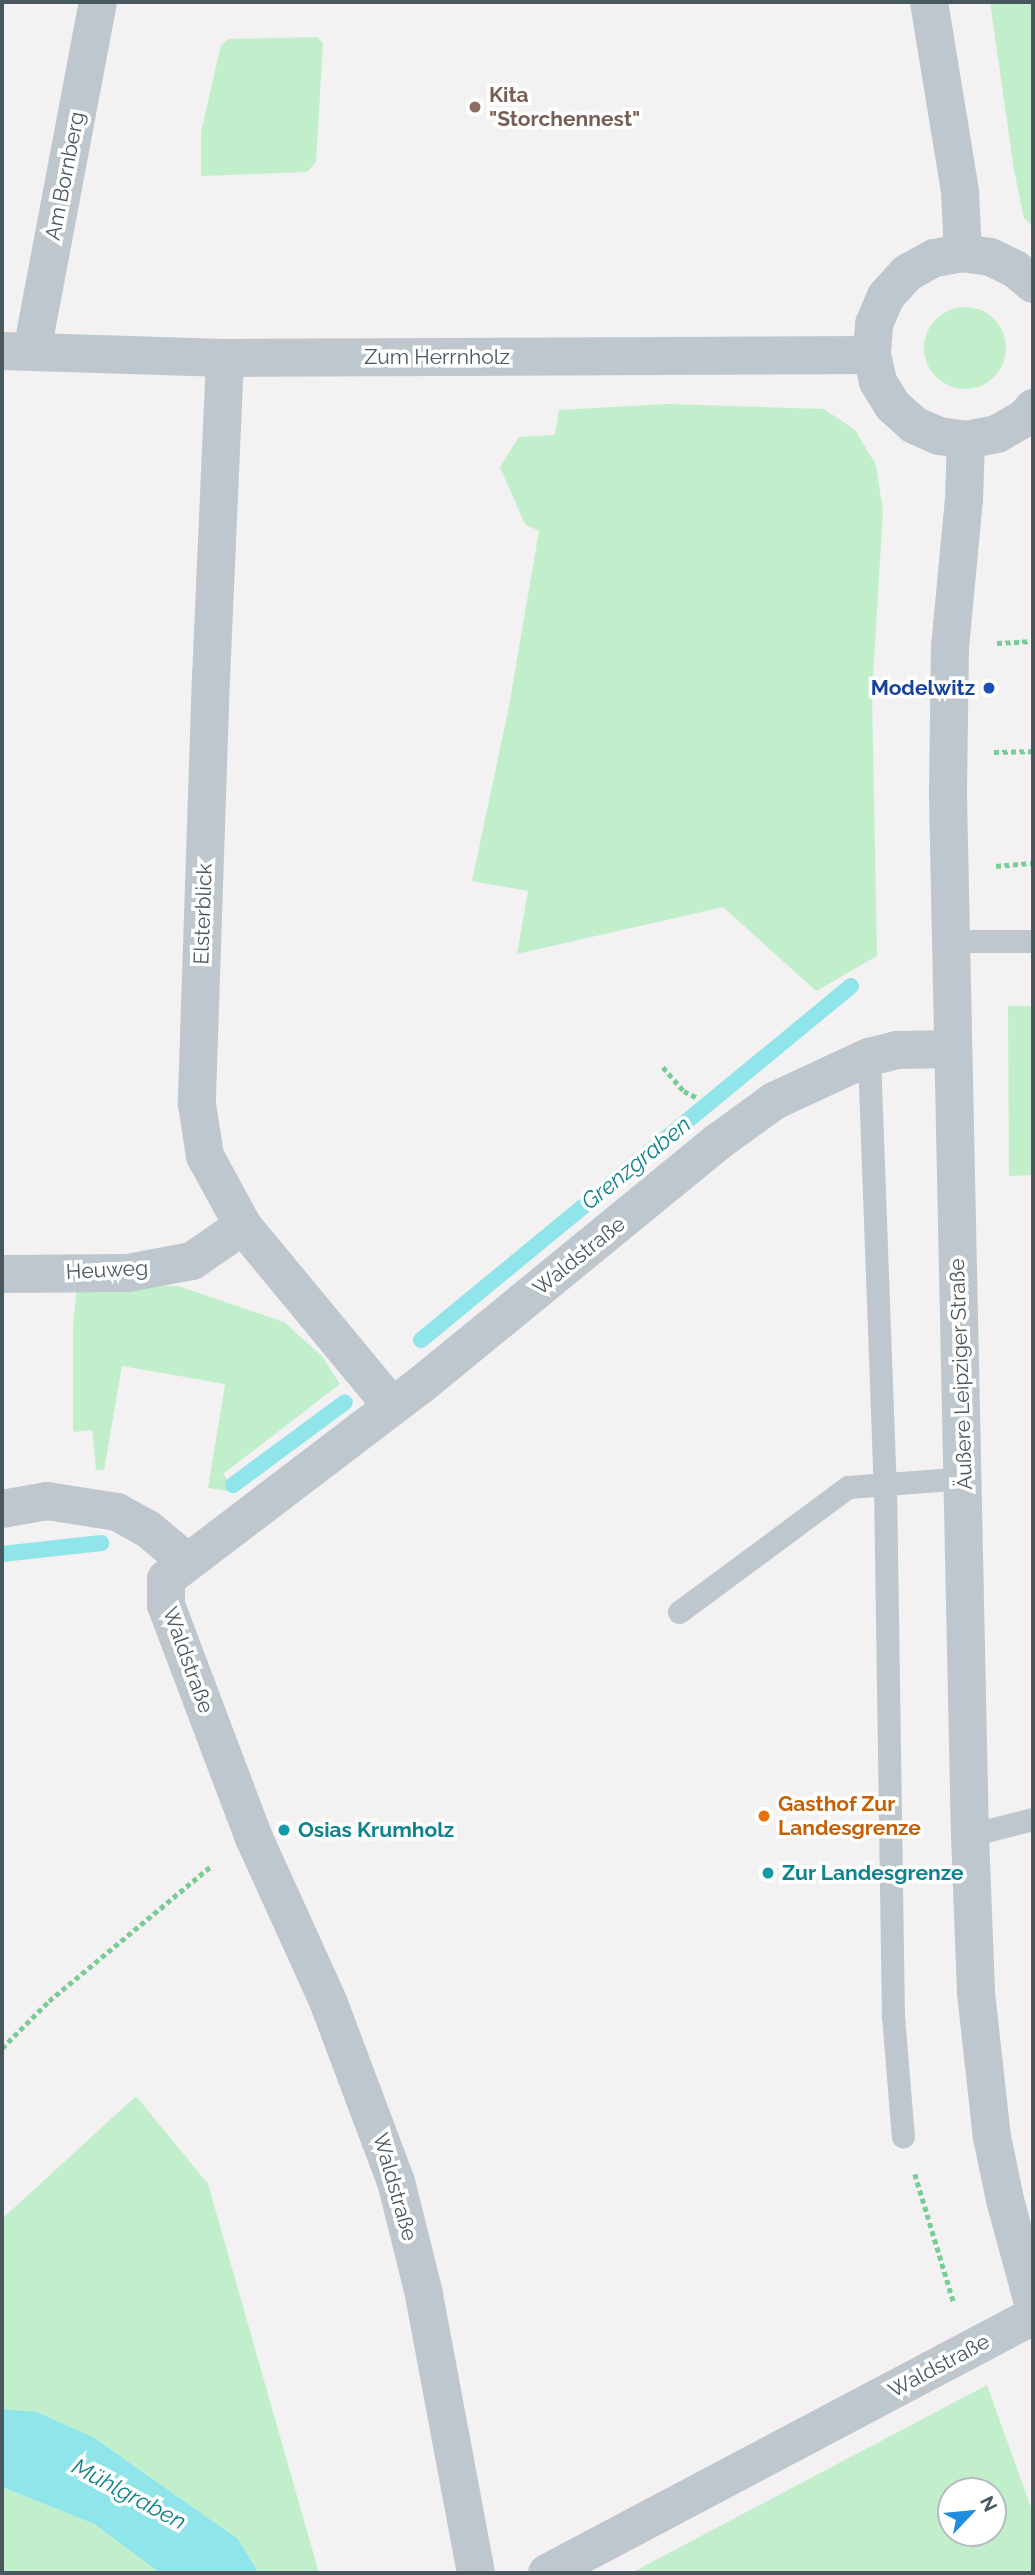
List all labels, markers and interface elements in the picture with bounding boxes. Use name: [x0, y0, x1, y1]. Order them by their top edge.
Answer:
place label: Kita "Storchennest": [489, 82, 640, 132]
marker: Kita "Storchennest": [467, 99, 483, 115]
street label: Am Bornberg: [40, 110, 90, 242]
street label: Zum Herrnholz: [364, 344, 510, 370]
place label: Modelwitz: [871, 675, 975, 701]
marker: Modelwitz: [981, 680, 997, 696]
street label: Elsterblick: [189, 863, 217, 965]
water label: Grenzgraben: [576, 1110, 696, 1216]
street label: Waldstraße: [528, 1211, 630, 1301]
street label: Heuweg: [65, 1255, 149, 1285]
street label: Äußere Leipziger Straße: [944, 1258, 978, 1490]
street label: Waldstraße: [157, 1604, 219, 1716]
place label: Gasthof Zur Landesgrenze: [778, 1791, 921, 1841]
marker: Gasthof Zur Landesgrenze: [756, 1808, 772, 1824]
place label: Osias Krumholz: [298, 1817, 454, 1843]
marker: Osias Krumholz: [276, 1822, 292, 1838]
place label: Zur Landesgrenze: [782, 1860, 964, 1886]
marker: Zur Landesgrenze: [760, 1865, 776, 1881]
street label: Waldstraße: [368, 2130, 422, 2244]
street label: Waldstraße: [884, 2329, 994, 2403]
water label: Mühlgraben: [67, 2452, 191, 2536]
north arrow: [937, 2477, 1007, 2547]
text: N: [976, 2492, 1002, 2515]

